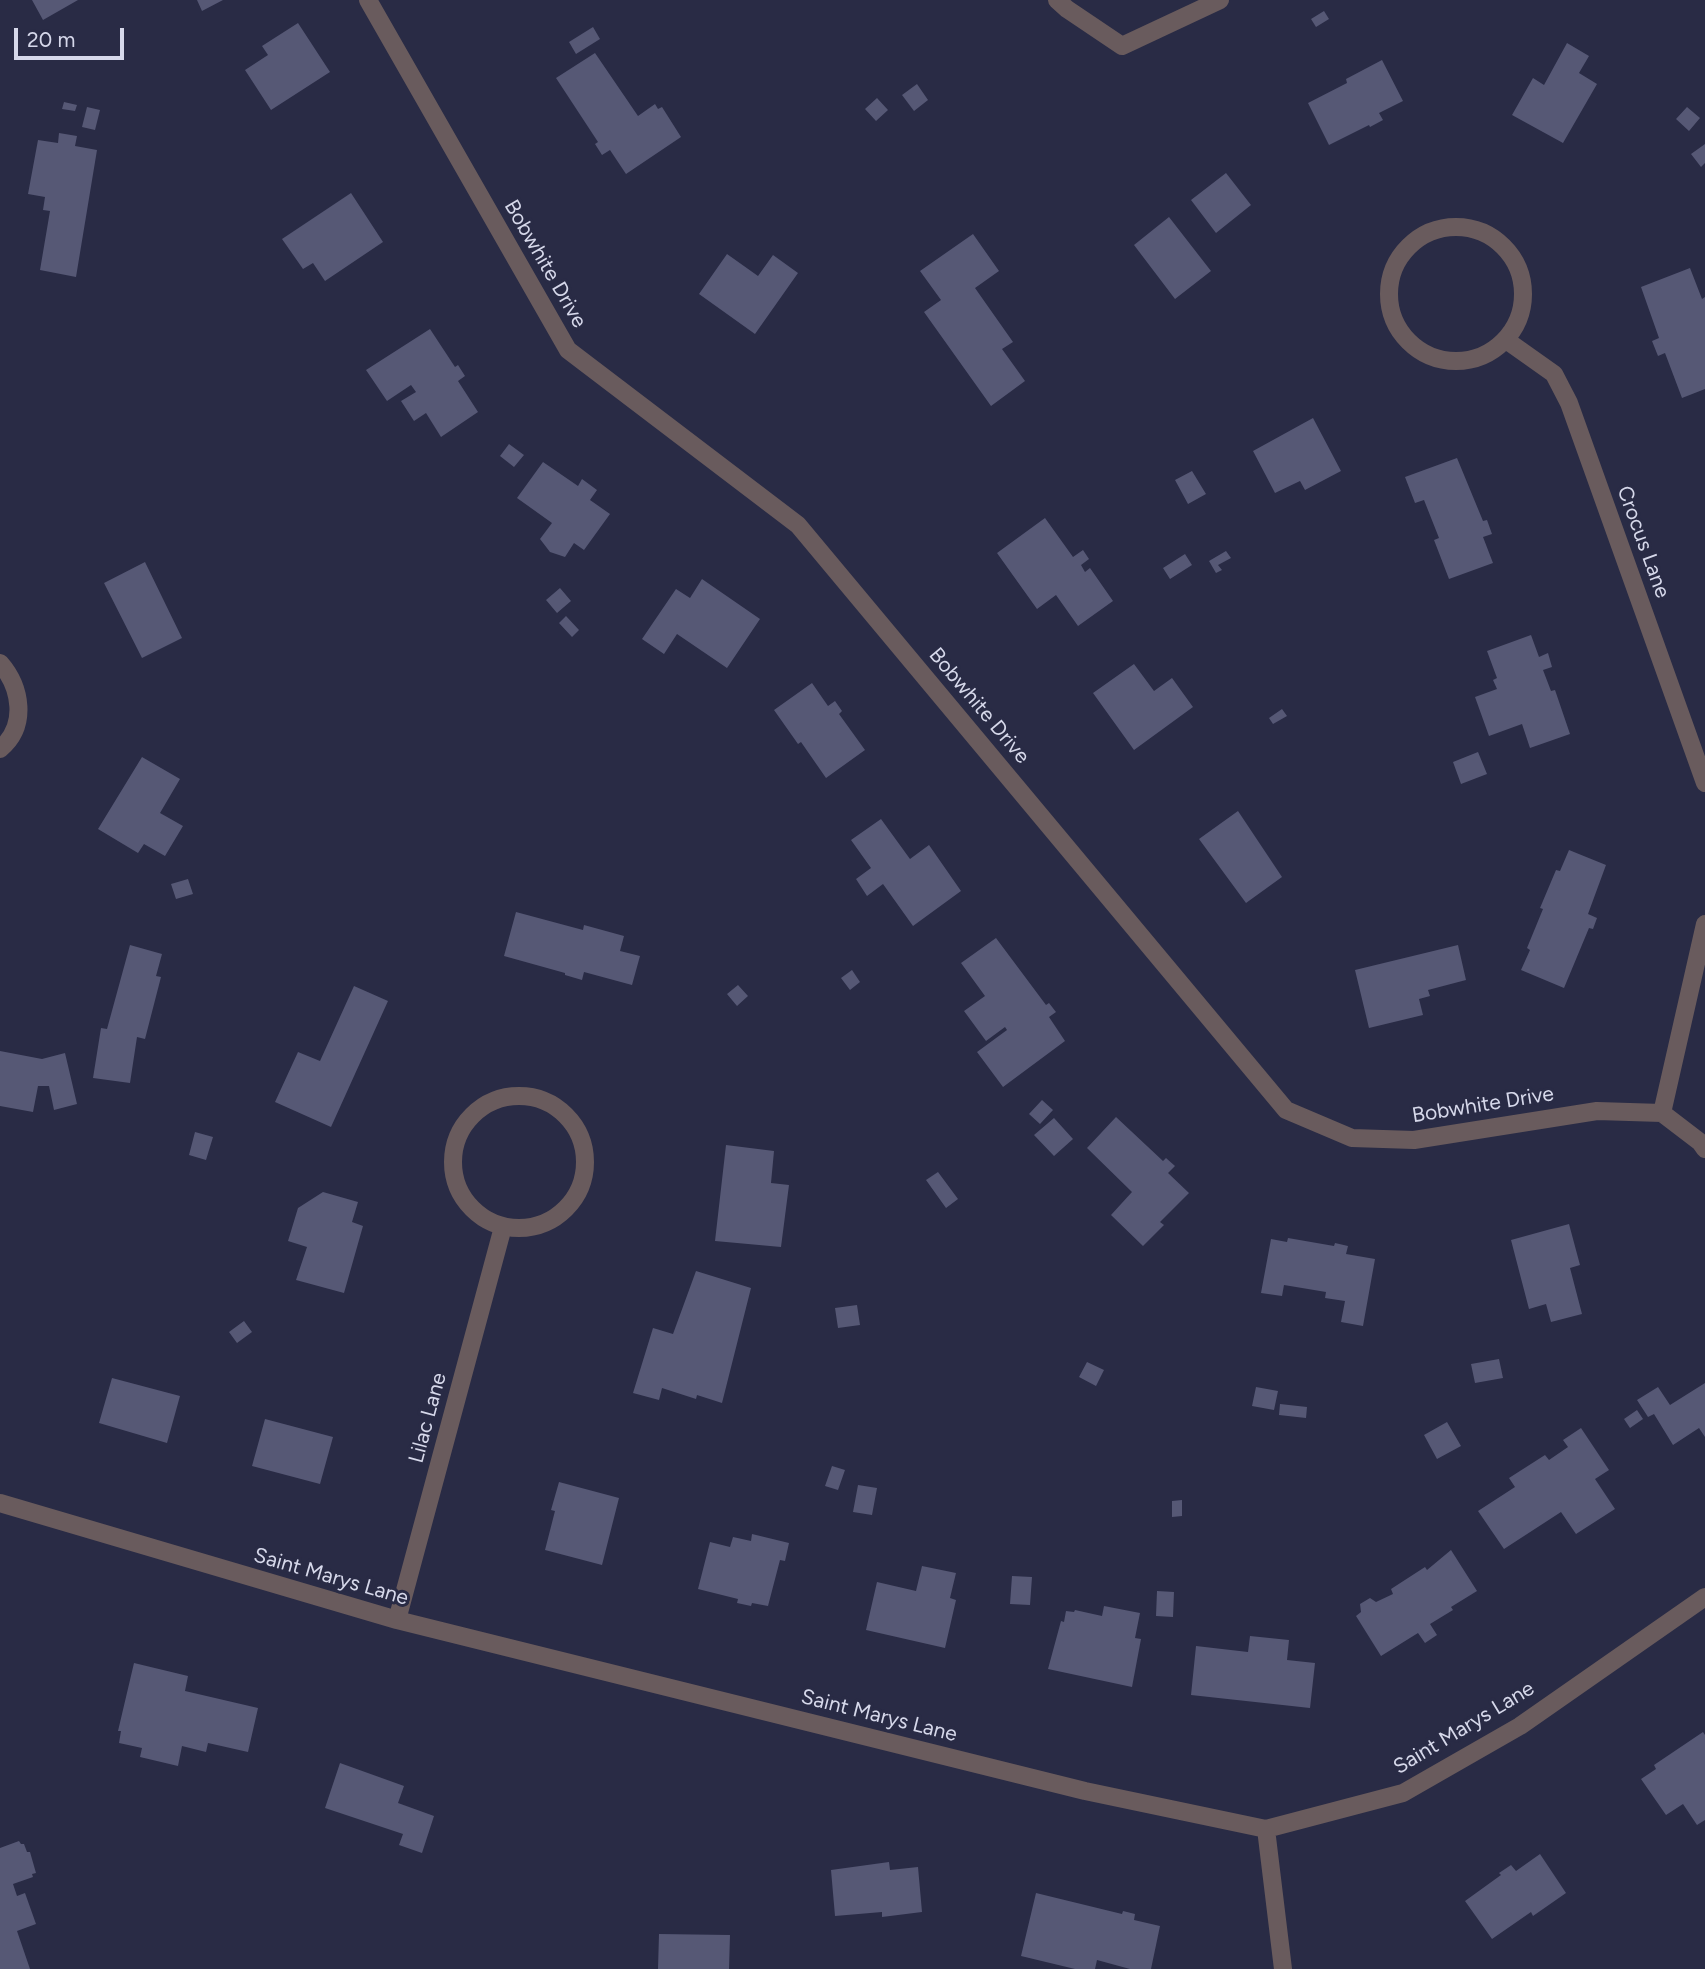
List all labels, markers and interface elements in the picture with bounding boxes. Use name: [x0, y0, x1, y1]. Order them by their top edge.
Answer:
scale bar: [18, 14, 128, 58]
text: 20 m: [27, 27, 75, 52]
street label: Bobwhite Drive: [498, 196, 592, 332]
street label: Crocus Lane: [1611, 483, 1675, 601]
street label: Bobwhite Drive: [923, 643, 1035, 769]
street label: Bobwhite Drive: [1410, 1081, 1556, 1129]
street label: Lilac Lane: [404, 1370, 452, 1466]
street label: Saint Marys Lane: [251, 1543, 411, 1611]
street label: Saint Marys Lane: [1389, 1676, 1539, 1780]
street label: Saint Marys Lane: [798, 1684, 960, 1748]

